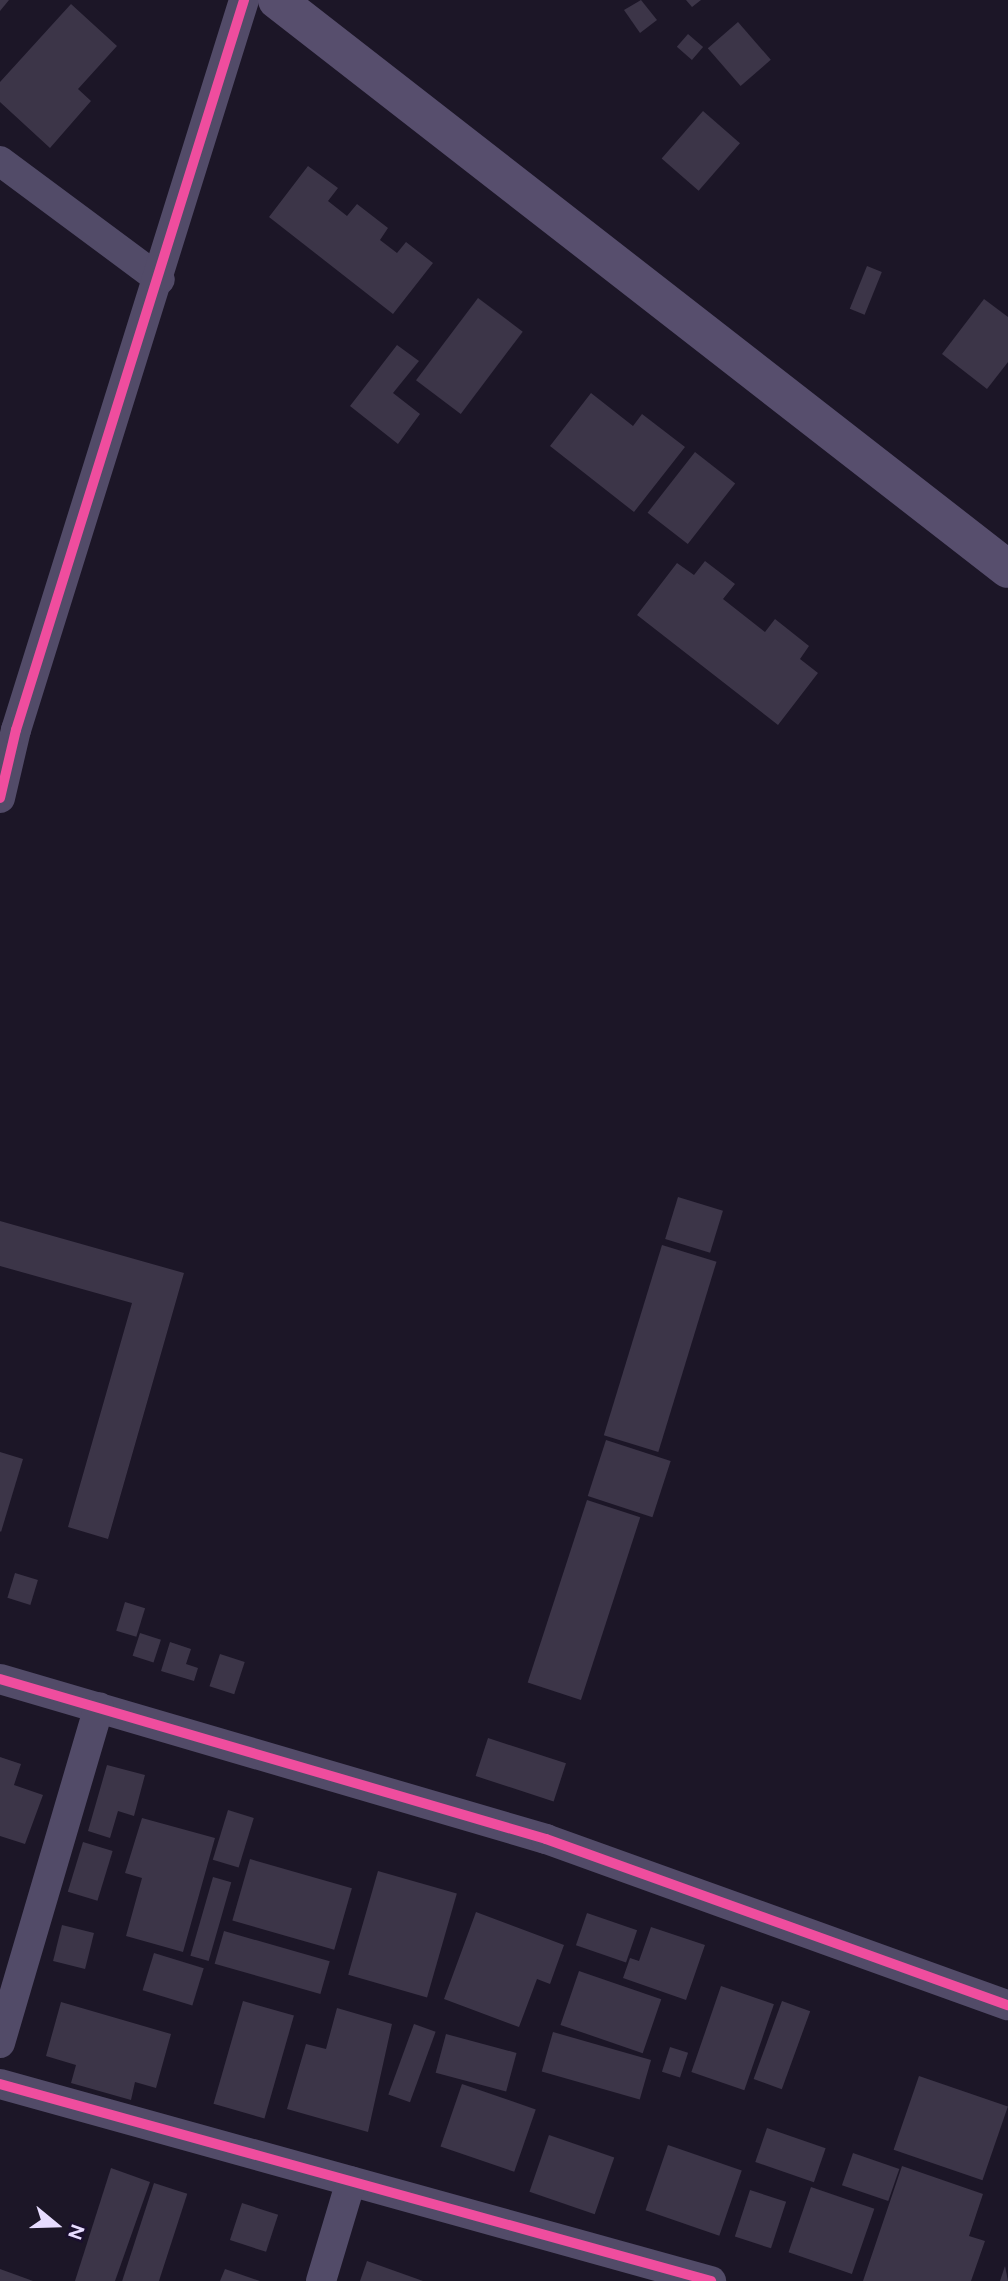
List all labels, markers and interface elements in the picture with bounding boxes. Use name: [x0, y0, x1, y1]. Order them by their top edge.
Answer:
north arrow: [21, 2190, 91, 2260]
text: N: [63, 2221, 90, 2243]

